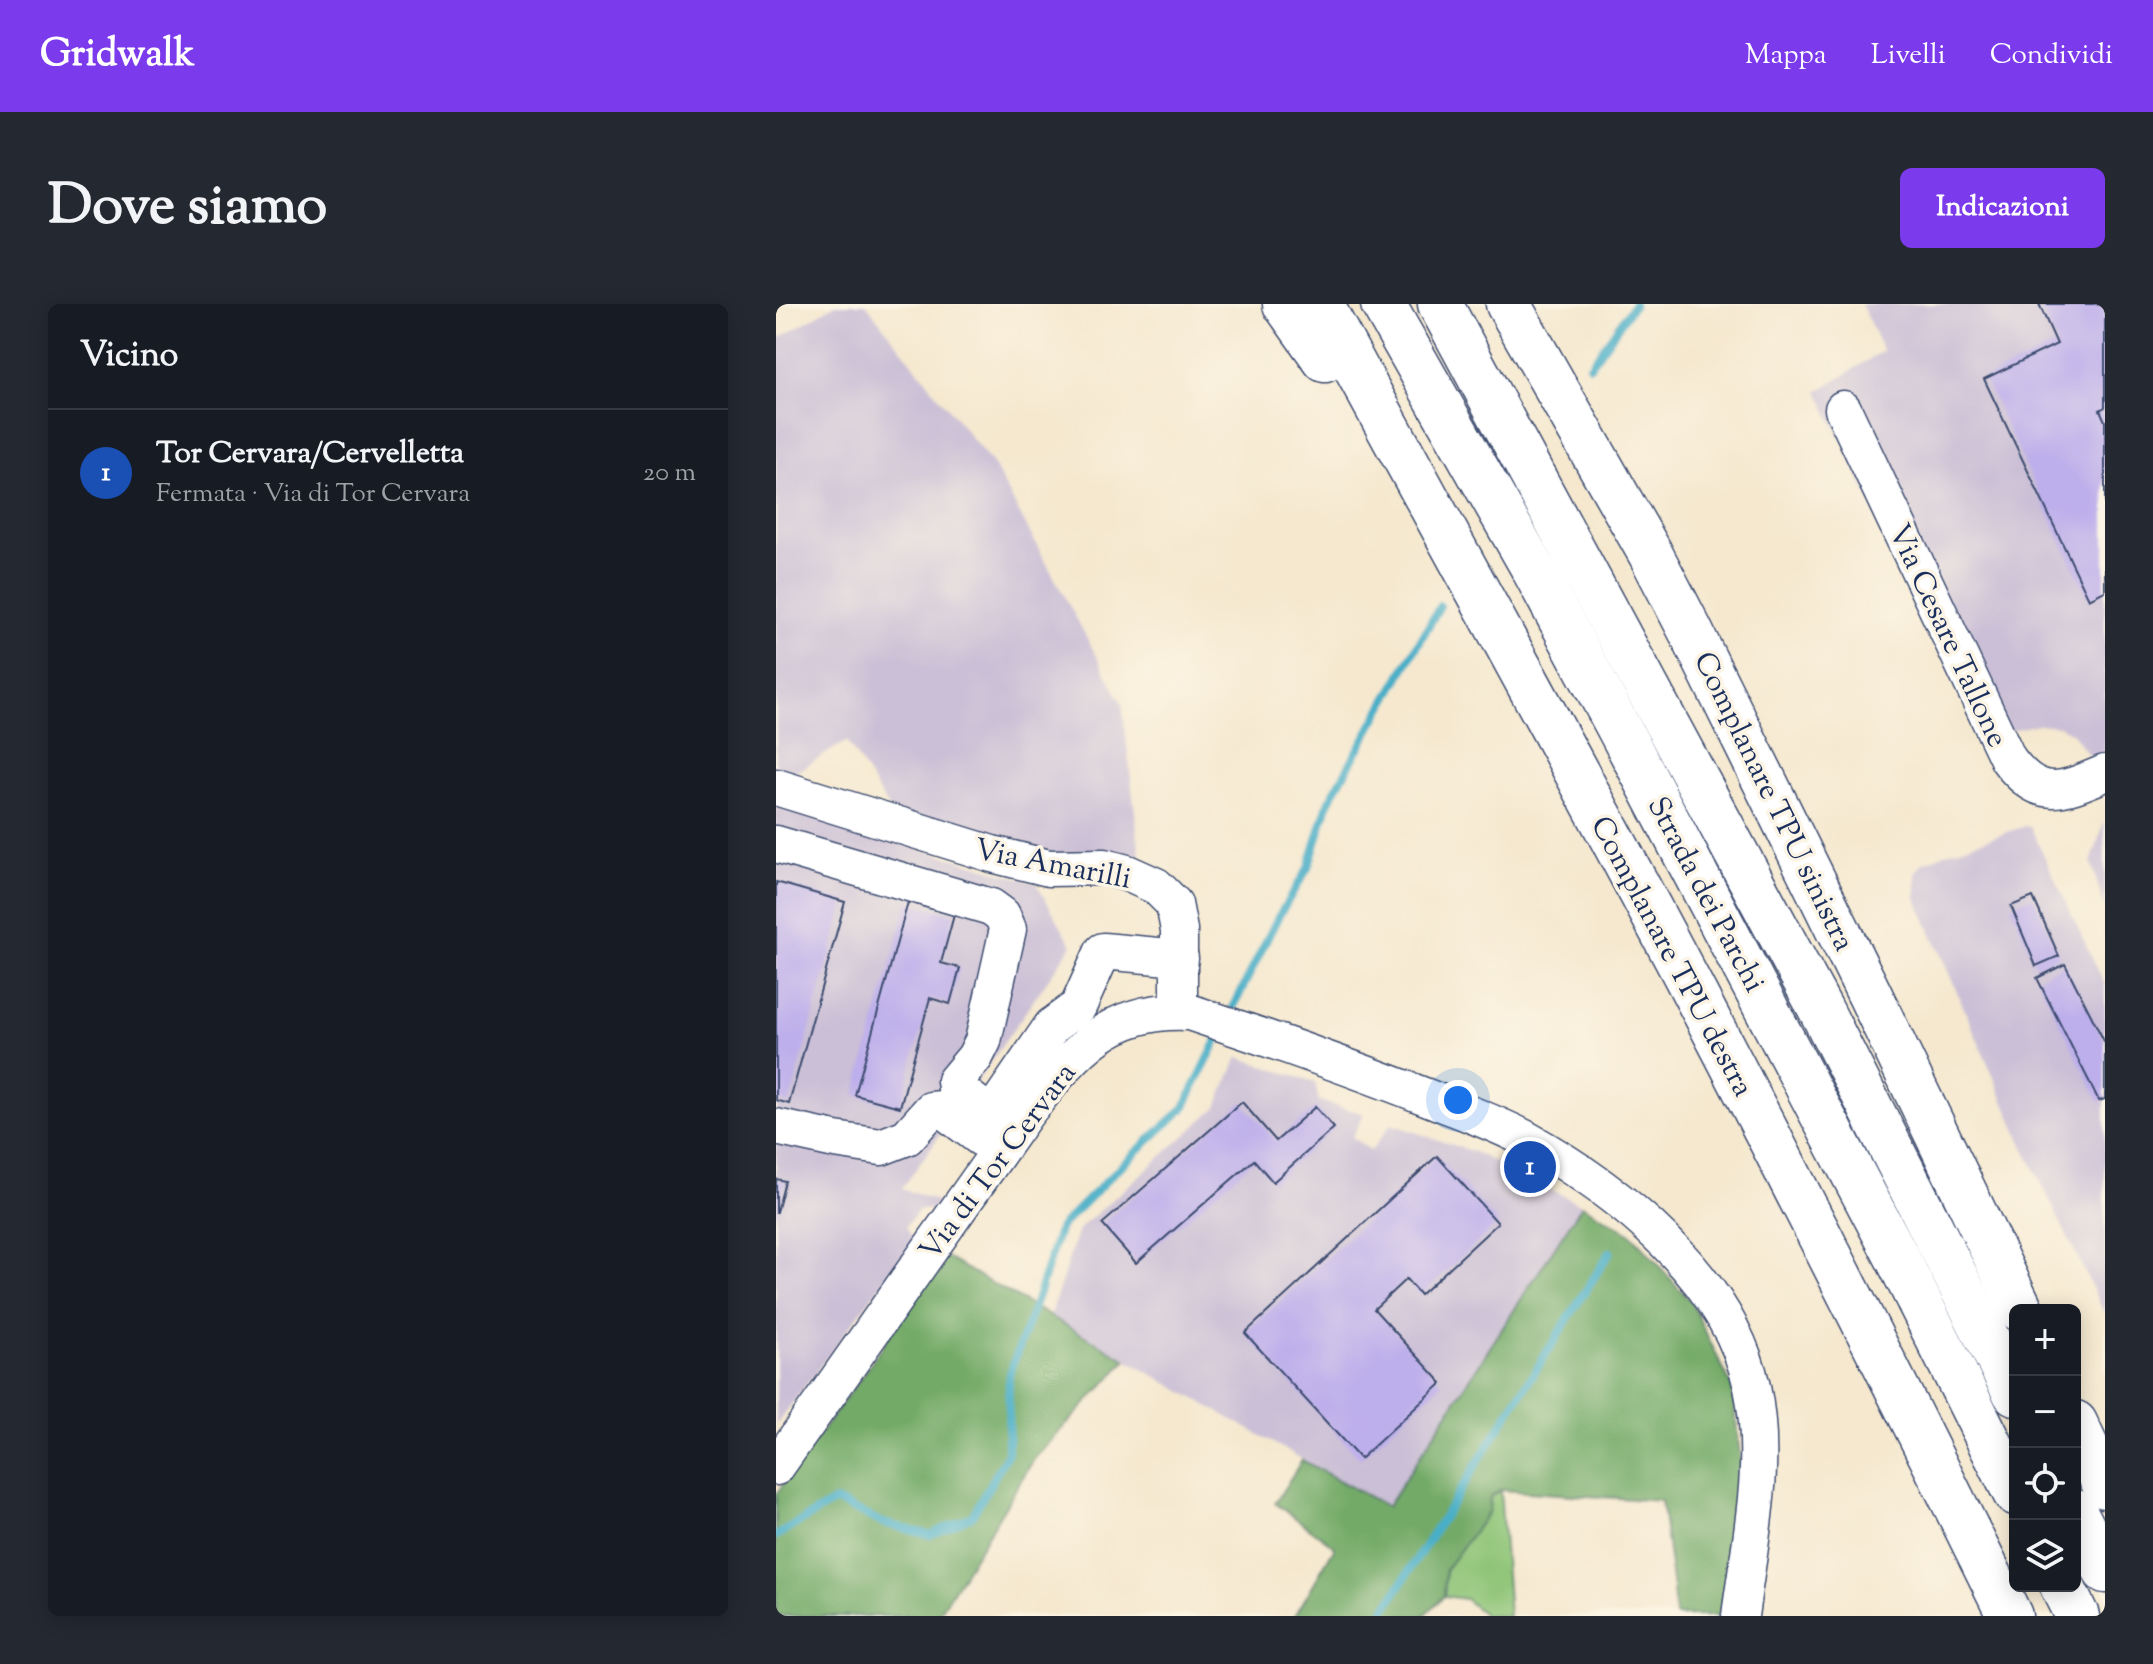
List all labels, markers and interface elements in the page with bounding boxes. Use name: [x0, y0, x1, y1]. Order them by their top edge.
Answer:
text: Gridwalk: [40, 29, 195, 83]
text: Mappa: [1745, 36, 1827, 76]
text: Livelli: [1871, 36, 1946, 76]
text: Condividi: [1990, 36, 2113, 76]
text: Dove siamo: [48, 168, 327, 249]
button: Indicazioni: [1900, 168, 2105, 248]
text: Vicino: [80, 332, 178, 381]
text: Tor Cervara/Cervelletta: [156, 433, 464, 476]
text: 1: [102, 455, 110, 492]
text: 20 m: [643, 455, 696, 492]
text: Fermata · Via di Tor Cervara: [156, 476, 470, 513]
street label: Via Cesare Tallone: [1876, 517, 2017, 755]
street label: Complanare TPU sinistra: [1681, 645, 1864, 959]
street label: Strada dei Parchi: [1635, 790, 1775, 1001]
street label: Complanare TPU destra: [1578, 809, 1763, 1105]
street label: Via Amarilli: [970, 829, 1135, 902]
street label: Via di Tor Cervara: [910, 1054, 1088, 1271]
your location: [1438, 1080, 1478, 1120]
pin: 1: [1504, 1137, 1556, 1197]
map controls: [2009, 1304, 2081, 1592]
button: +: [2009, 1304, 2081, 1376]
button: −: [2009, 1376, 2081, 1448]
button: locate: [2009, 1448, 2081, 1520]
button: layers: [2009, 1520, 2081, 1592]

